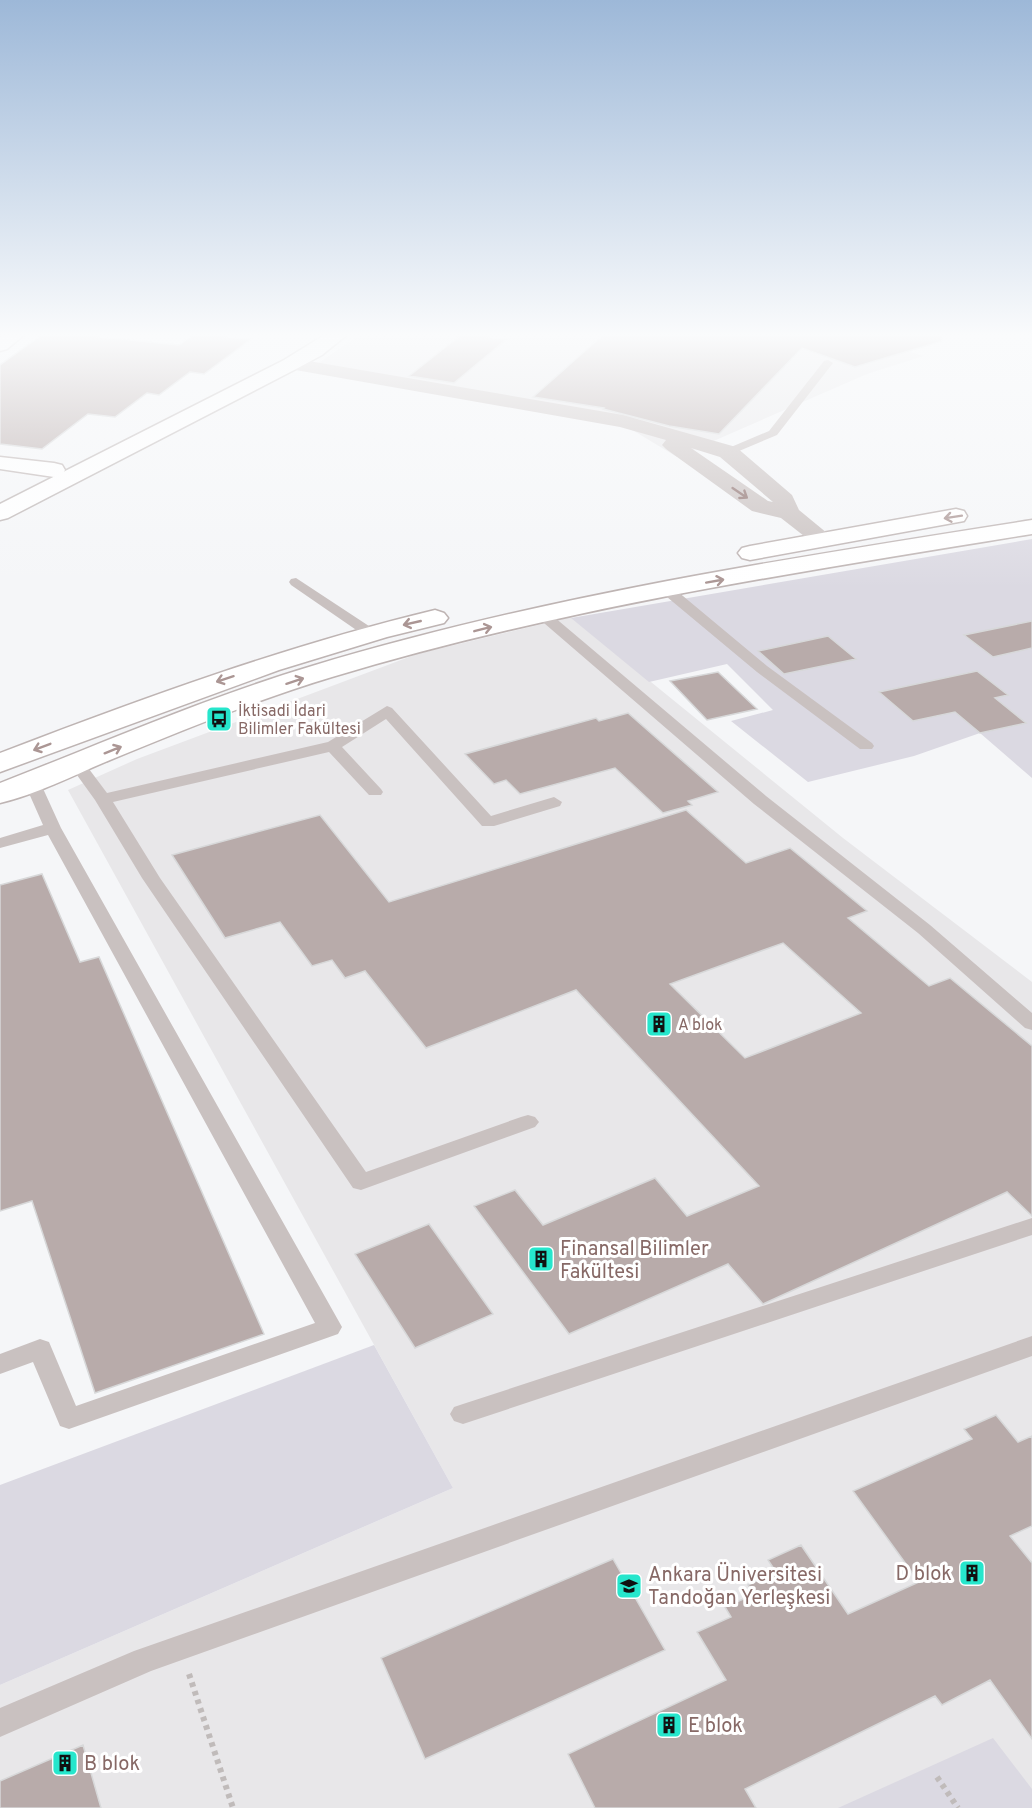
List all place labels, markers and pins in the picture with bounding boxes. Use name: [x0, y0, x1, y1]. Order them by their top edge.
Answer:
place label: İktisadi İdari Bilimler Fakültesi: [238, 701, 361, 740]
bus stop icon: İktisadi İdari Bilimler Fakültesi: [204, 704, 234, 734]
building icon: A blok: [644, 1009, 674, 1039]
place label: A blok: [678, 1016, 723, 1036]
place label: Finansal Bilimler Fakültesi: [560, 1237, 709, 1286]
building icon: Finansal Bilimler Fakültesi: [526, 1244, 556, 1274]
building icon: D blok: [957, 1558, 987, 1588]
place label: Ankara Üniversitesi Tandoğan Yerleşkesi: [648, 1562, 830, 1612]
place label: D blok: [895, 1562, 952, 1588]
school or university icon: Ankara Üniversitesi Tandoğan Yerleşkesi: [614, 1571, 644, 1601]
building icon: E blok: [654, 1710, 684, 1740]
place label: E blok: [688, 1714, 743, 1740]
building icon: B blok: [50, 1748, 80, 1778]
place label: B blok: [84, 1752, 140, 1778]

